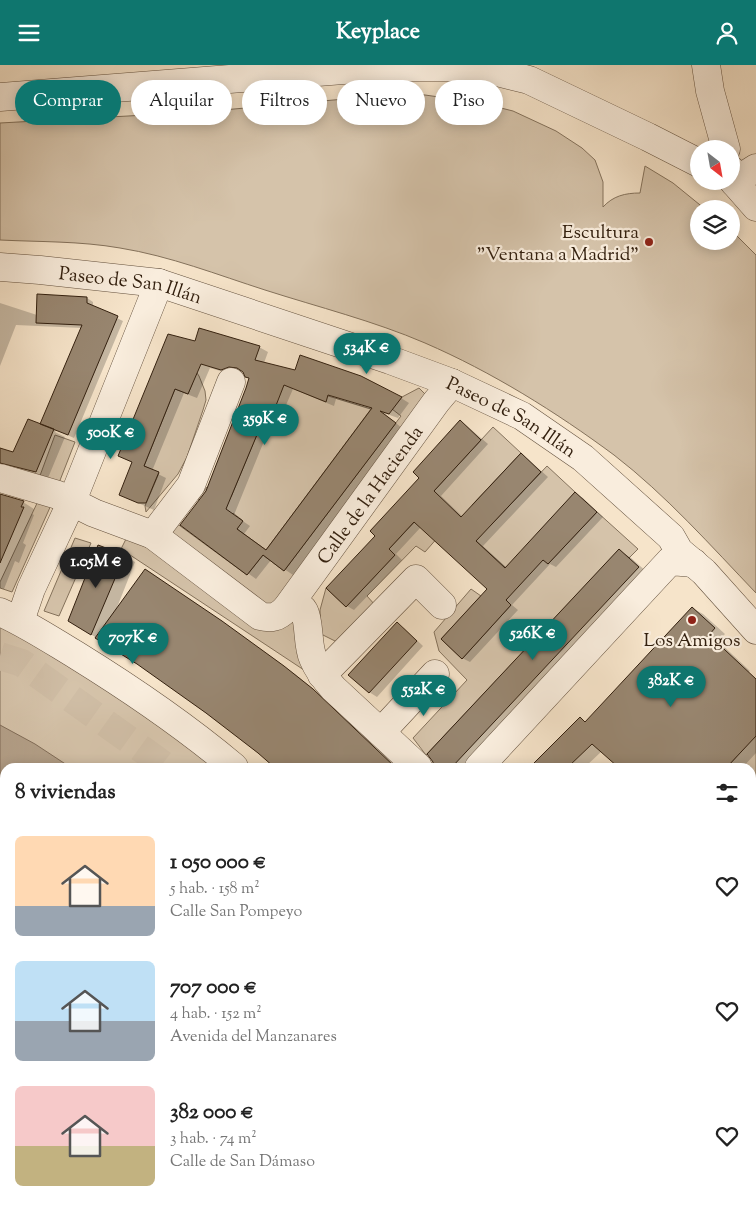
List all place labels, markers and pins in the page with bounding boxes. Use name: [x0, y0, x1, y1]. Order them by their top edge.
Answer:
place label: Escultura "Ventana a Madrid": [477, 220, 639, 269]
marker: Escultura "Ventana a Madrid": [643, 236, 655, 248]
pin: 534K €: [326, 333, 408, 375]
pin: 359K €: [224, 403, 306, 446]
pin: 500K €: [70, 417, 152, 460]
pin: 1.05M €: [50, 547, 142, 589]
marker: Los Amigos: [686, 614, 698, 626]
pin: 526K €: [492, 619, 574, 661]
pin: 707K €: [92, 623, 174, 665]
place label: Los Amigos: [644, 628, 740, 655]
pin: 382K €: [630, 665, 712, 708]
pin: 552K €: [383, 675, 465, 717]

